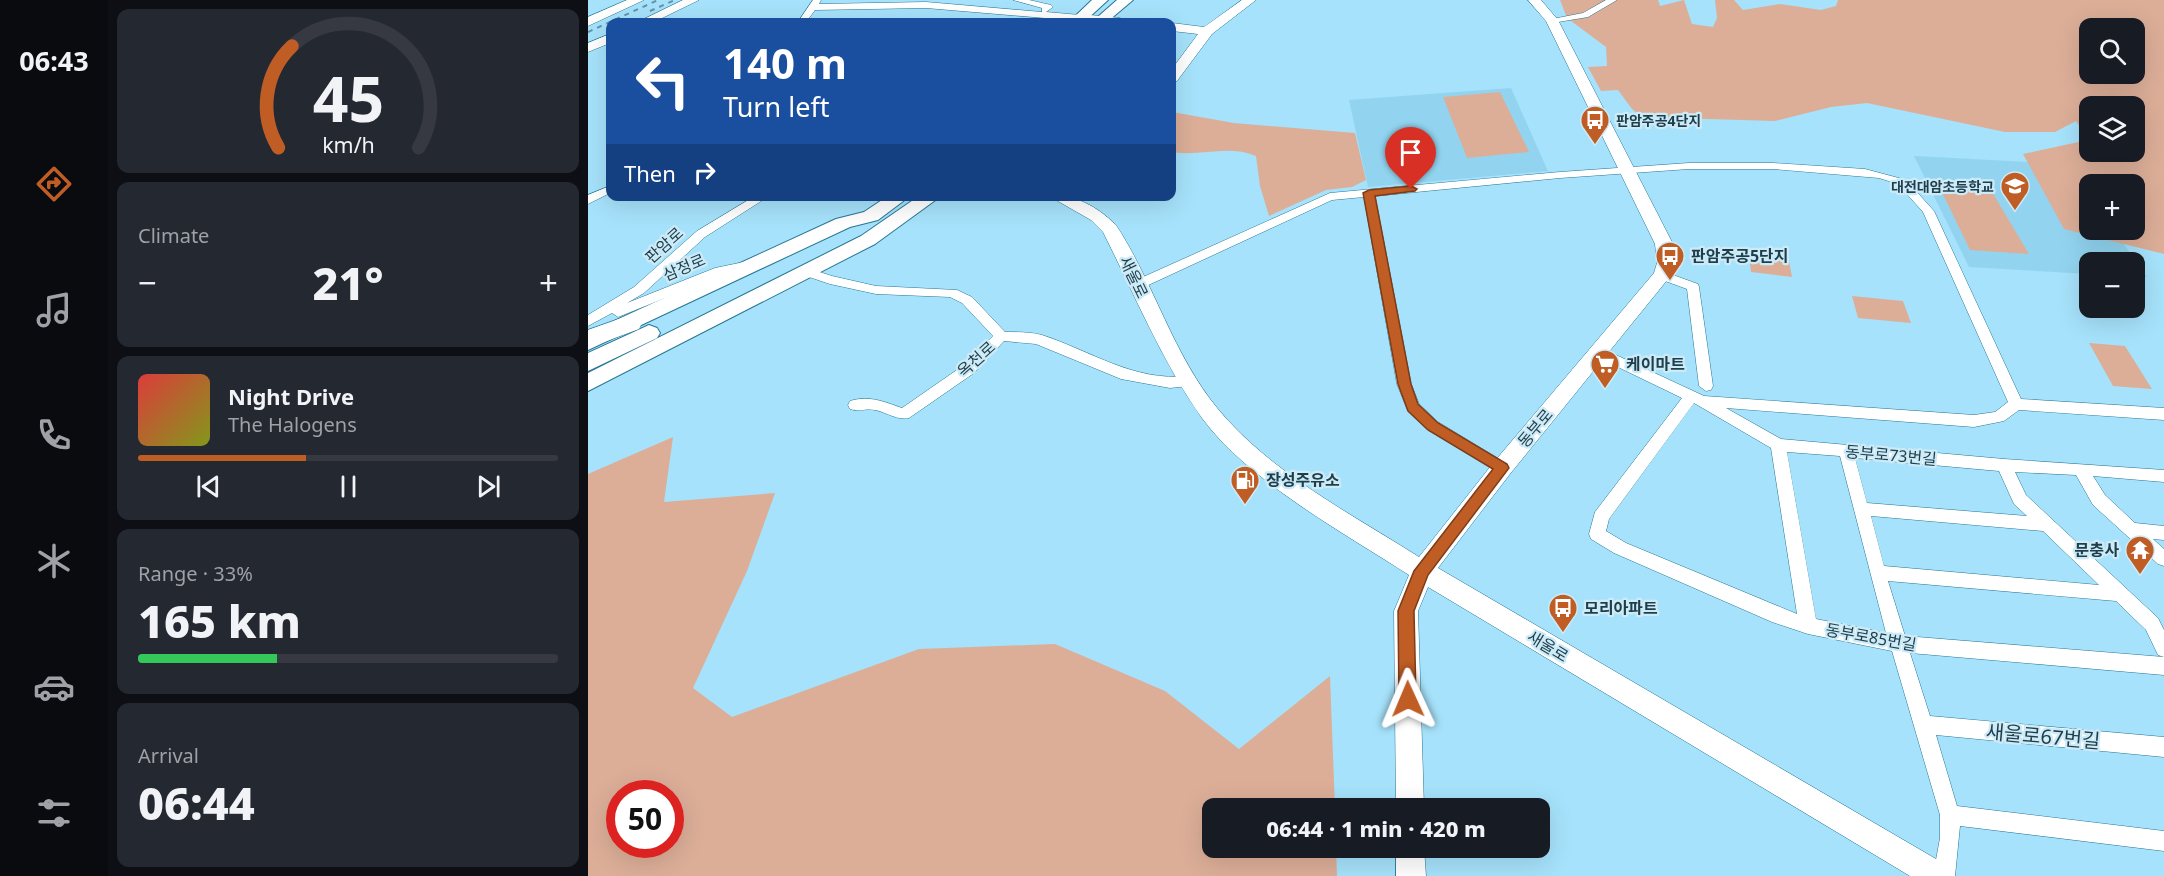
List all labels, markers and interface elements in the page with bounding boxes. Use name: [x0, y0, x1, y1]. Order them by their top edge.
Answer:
map controls: [2079, 18, 2145, 318]
button: search: [2079, 18, 2145, 84]
text: 140 m: [723, 34, 847, 91]
text: 06:43: [19, 42, 89, 79]
icon: left: [624, 42, 702, 120]
text: 45: [312, 55, 384, 140]
text: Turn left: [723, 88, 829, 125]
button: layers: [2079, 96, 2145, 162]
bus stop icon: 판암주공4단지: [1579, 104, 1611, 146]
place label: 판암주공4단지: [1616, 111, 1701, 130]
pin: [1385, 127, 1436, 189]
text: km/h: [322, 131, 374, 160]
icon: arrive: [1394, 136, 1427, 169]
icon: right: [688, 156, 721, 189]
text: Then: [624, 158, 676, 188]
icon: directions: [33, 163, 75, 205]
school or university icon: 대전대암초등학교: [1999, 170, 2031, 212]
button: +: [2079, 174, 2145, 240]
place label: 대전대암초등학교: [1891, 177, 1994, 196]
text: Climate: [138, 222, 209, 249]
street label: 판암로: [640, 222, 688, 268]
bus stop icon: 판암주공5단지: [1654, 240, 1686, 282]
place label: 판암주공5단지: [1691, 245, 1788, 267]
street label: 삼정로: [659, 248, 709, 286]
text: 21°: [312, 252, 384, 313]
street label: 새울로: [1114, 252, 1154, 302]
button: −: [2079, 252, 2145, 318]
text: −: [138, 260, 157, 305]
text: +: [539, 260, 558, 305]
icon: music: [33, 289, 75, 331]
street label: 옥천로: [952, 336, 1000, 382]
supermarket icon: 케이마트: [1589, 348, 1621, 390]
place label: 케이마트: [1626, 353, 1685, 375]
text: Night Drive: [228, 381, 354, 411]
street label: 동부로: [1512, 404, 1558, 452]
text: The Halogens: [228, 411, 357, 438]
icon: phone: [33, 414, 75, 456]
street label: 동부로73번길: [1844, 440, 1938, 470]
fuel station icon: 장성주유소: [1229, 464, 1261, 506]
place label: 장성주유소: [1266, 469, 1340, 491]
icon: previous: [192, 470, 225, 503]
icon: pause: [332, 470, 365, 503]
icon: next: [472, 470, 505, 503]
temple icon: 문충사: [2124, 534, 2156, 576]
place label: 문충사: [2075, 539, 2119, 561]
icon: climate: [33, 540, 75, 582]
text: Range · 33%: [138, 560, 253, 587]
text: 165 km: [138, 590, 301, 651]
bus stop icon: 모리아파트: [1547, 592, 1579, 634]
place label: 모리아파트: [1584, 597, 1658, 619]
street label: 동부로85번길: [1824, 618, 1918, 656]
street label: 새울로: [1523, 625, 1573, 667]
icon: car: [33, 666, 75, 708]
position arrow: [1376, 667, 1440, 731]
street label: 새울로67번길: [1985, 718, 2101, 754]
text: Arrival: [138, 742, 199, 769]
text: 06:44: [138, 772, 255, 833]
speed limit sign: 50: [606, 780, 684, 858]
icon: filters: [33, 792, 75, 834]
text: 06:44 · 1 min · 420 m: [1266, 813, 1486, 843]

